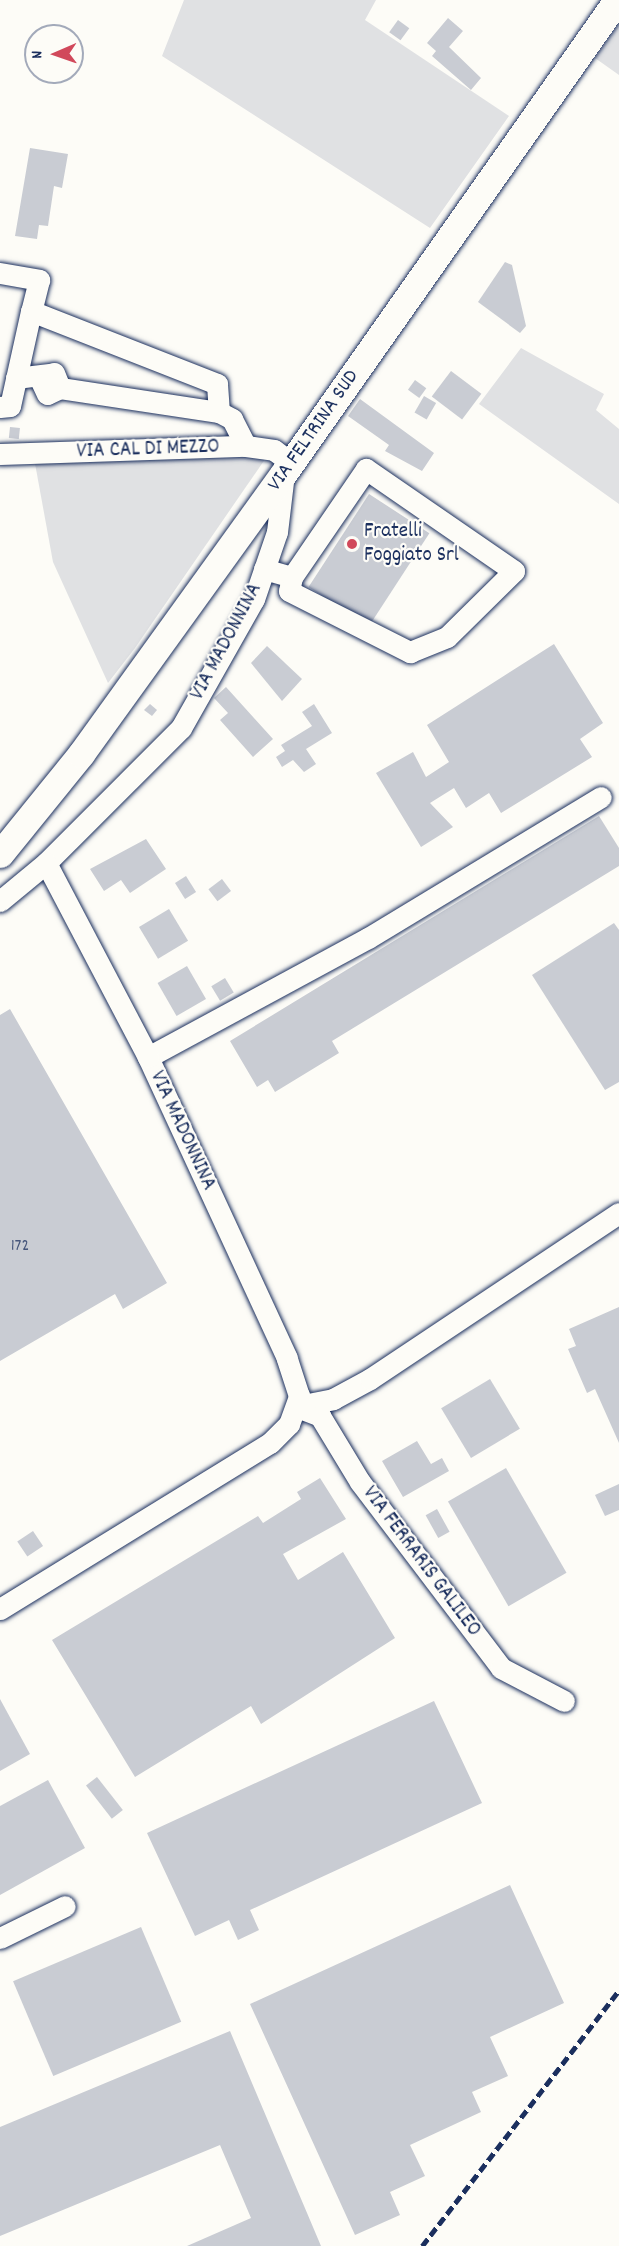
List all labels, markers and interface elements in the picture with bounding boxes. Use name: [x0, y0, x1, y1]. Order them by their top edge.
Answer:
north arrow: [24, 24, 84, 84]
text: N: [26, 50, 49, 59]
street label: VIA FELTRINA SUD: [263, 365, 365, 497]
street label: VIA CAL DI MEZZO: [76, 435, 220, 465]
place label: Fratelli Foggiato Srl: [364, 519, 459, 569]
marker: Fratelli Foggiato Srl: [345, 537, 359, 551]
street label: VIA MADONNINA: [186, 579, 268, 705]
street label: VIA MADONNINA: [143, 1067, 221, 1195]
house number: 172: [11, 1236, 29, 1258]
street label: VIA FERRARIS GALILEO: [356, 1482, 486, 1642]

